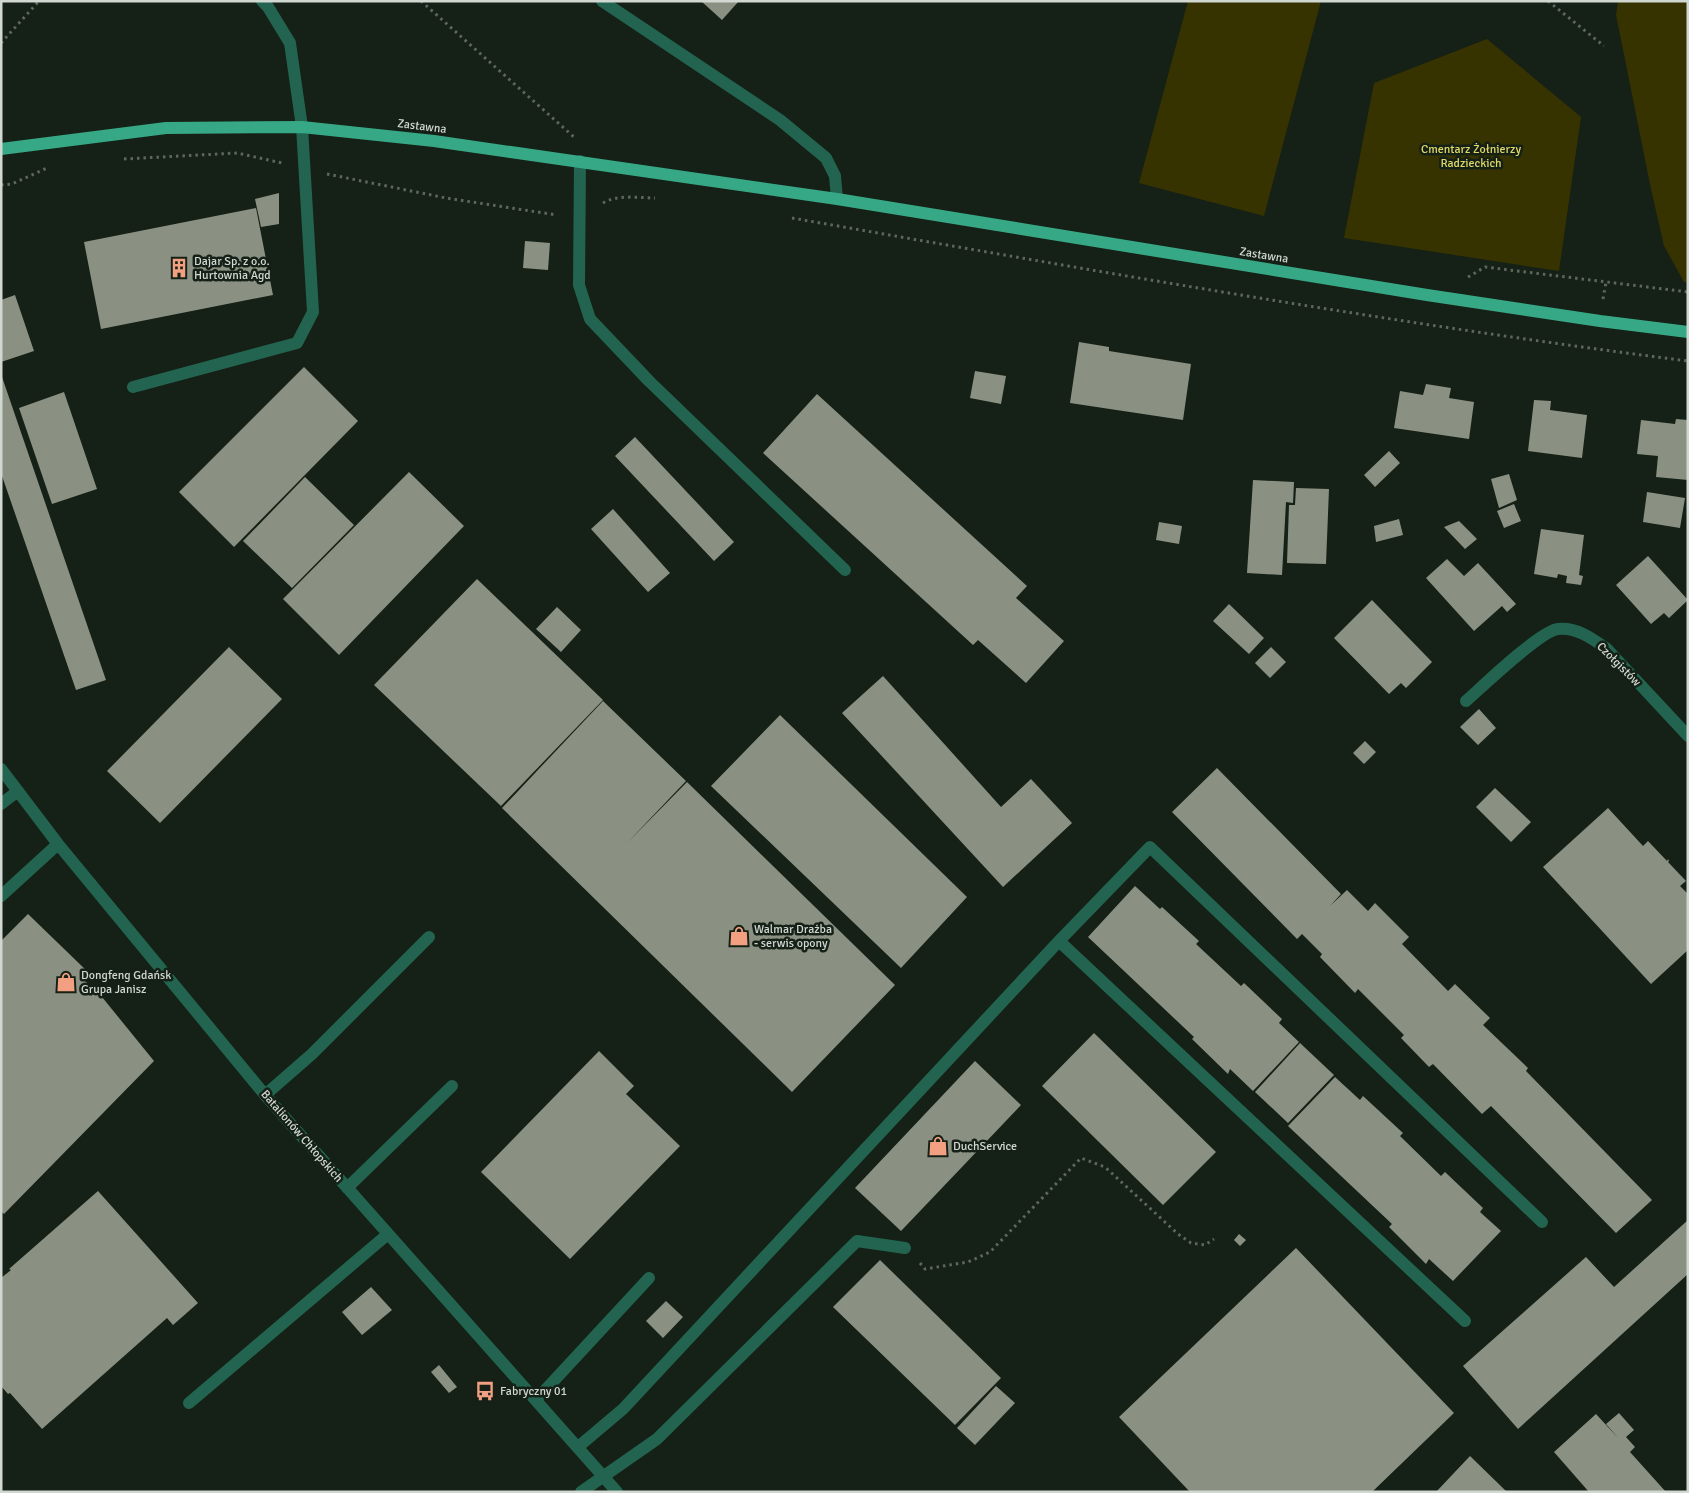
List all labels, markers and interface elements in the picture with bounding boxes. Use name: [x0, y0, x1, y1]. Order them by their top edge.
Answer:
street label: Zastawna: [397, 116, 447, 137]
park label: Cmentarz Żołnierzy Radzieckich: [1421, 142, 1521, 171]
street label: Zastawna: [1238, 244, 1289, 267]
place label: Dajar Sp. z o.o. Hurtownia Agd: [194, 254, 271, 283]
building icon: Dajar Sp. z o.o. Hurtownia Agd: [168, 257, 190, 279]
street label: Czołgistów: [1593, 639, 1644, 690]
place label: Walmar Drażba - serwis opony: [754, 922, 832, 951]
shop icon: Walmar Drażba - serwis opony: [728, 925, 750, 947]
place label: Dongfeng Gdańsk Grupa Janisz: [81, 968, 171, 997]
shop icon: Dongfeng Gdańsk Grupa Janisz: [55, 971, 77, 993]
street label: Batalionów Chłopskich: [257, 1087, 346, 1186]
shop icon: DuchService: [927, 1135, 949, 1157]
place label: DuchService: [953, 1139, 1017, 1154]
bus stop icon: Fabryczny 01: [474, 1380, 496, 1402]
place label: Fabryczny 01: [500, 1384, 567, 1399]

